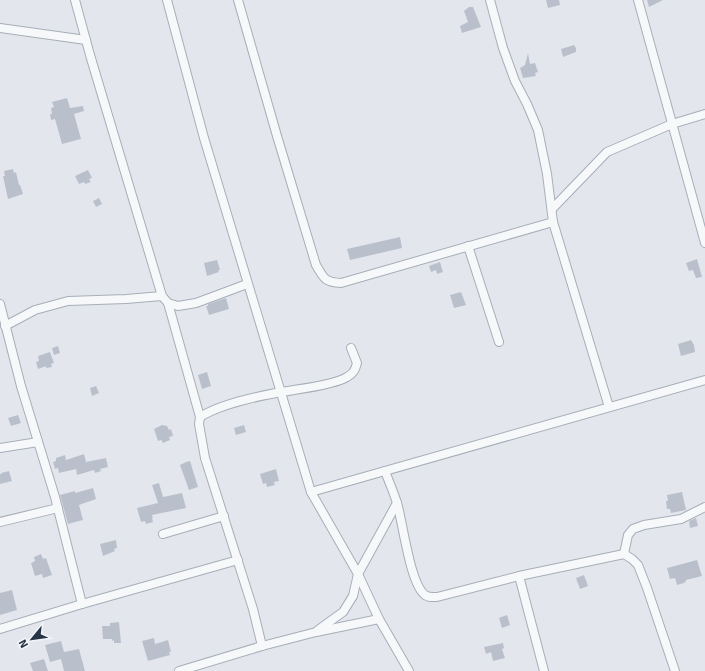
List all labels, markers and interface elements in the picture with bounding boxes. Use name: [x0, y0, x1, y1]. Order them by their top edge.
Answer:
north arrow: [12, 619, 52, 659]
text: N: [16, 637, 31, 650]

